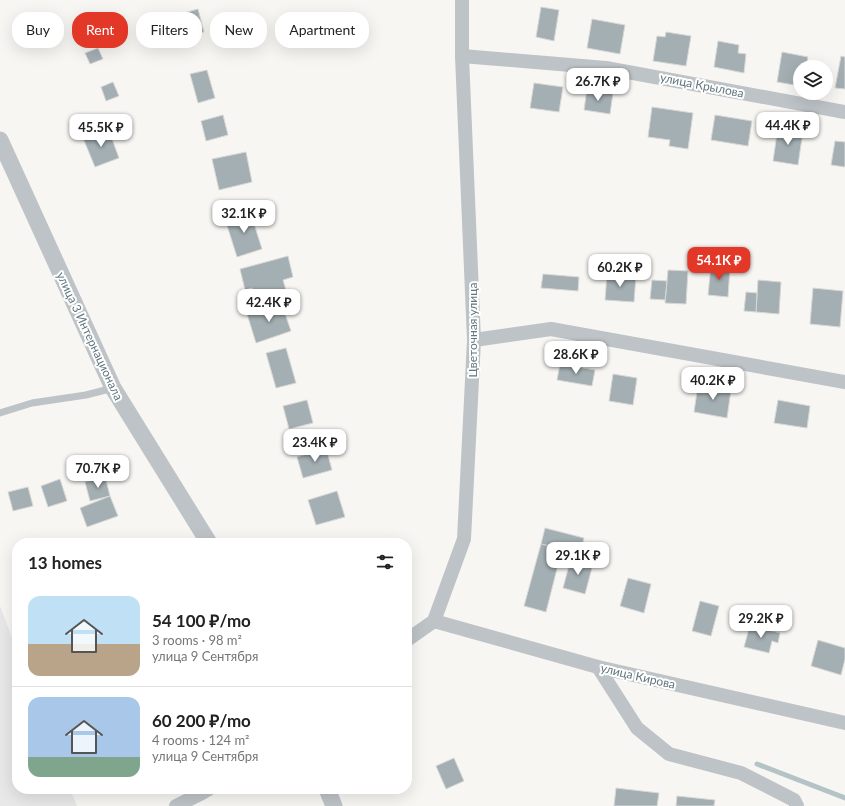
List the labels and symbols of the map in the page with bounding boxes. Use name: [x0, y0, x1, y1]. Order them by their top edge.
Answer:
pin: 26.7K ₽: [561, 68, 635, 102]
street label: улица Крылова: [659, 70, 745, 100]
pin: 44.4K ₽: [751, 112, 825, 146]
pin: 45.5K ₽: [64, 114, 138, 148]
pin: 32.1K ₽: [207, 200, 281, 234]
pin: 54.1K ₽: [682, 247, 756, 281]
pin: 60.2K ₽: [583, 254, 657, 288]
street label: улица 3 Интернационала: [54, 269, 126, 403]
street label: Цветочная улица: [465, 283, 480, 377]
pin: 42.4K ₽: [232, 289, 306, 323]
pin: 28.6K ₽: [539, 341, 613, 375]
pin: 40.2K ₽: [676, 367, 750, 401]
pin: 23.4K ₽: [278, 429, 352, 463]
pin: 70.7K ₽: [61, 455, 135, 489]
pin: 29.1K ₽: [541, 542, 615, 576]
pin: 29.2K ₽: [724, 605, 798, 639]
street label: улица Кирова: [599, 660, 677, 692]

